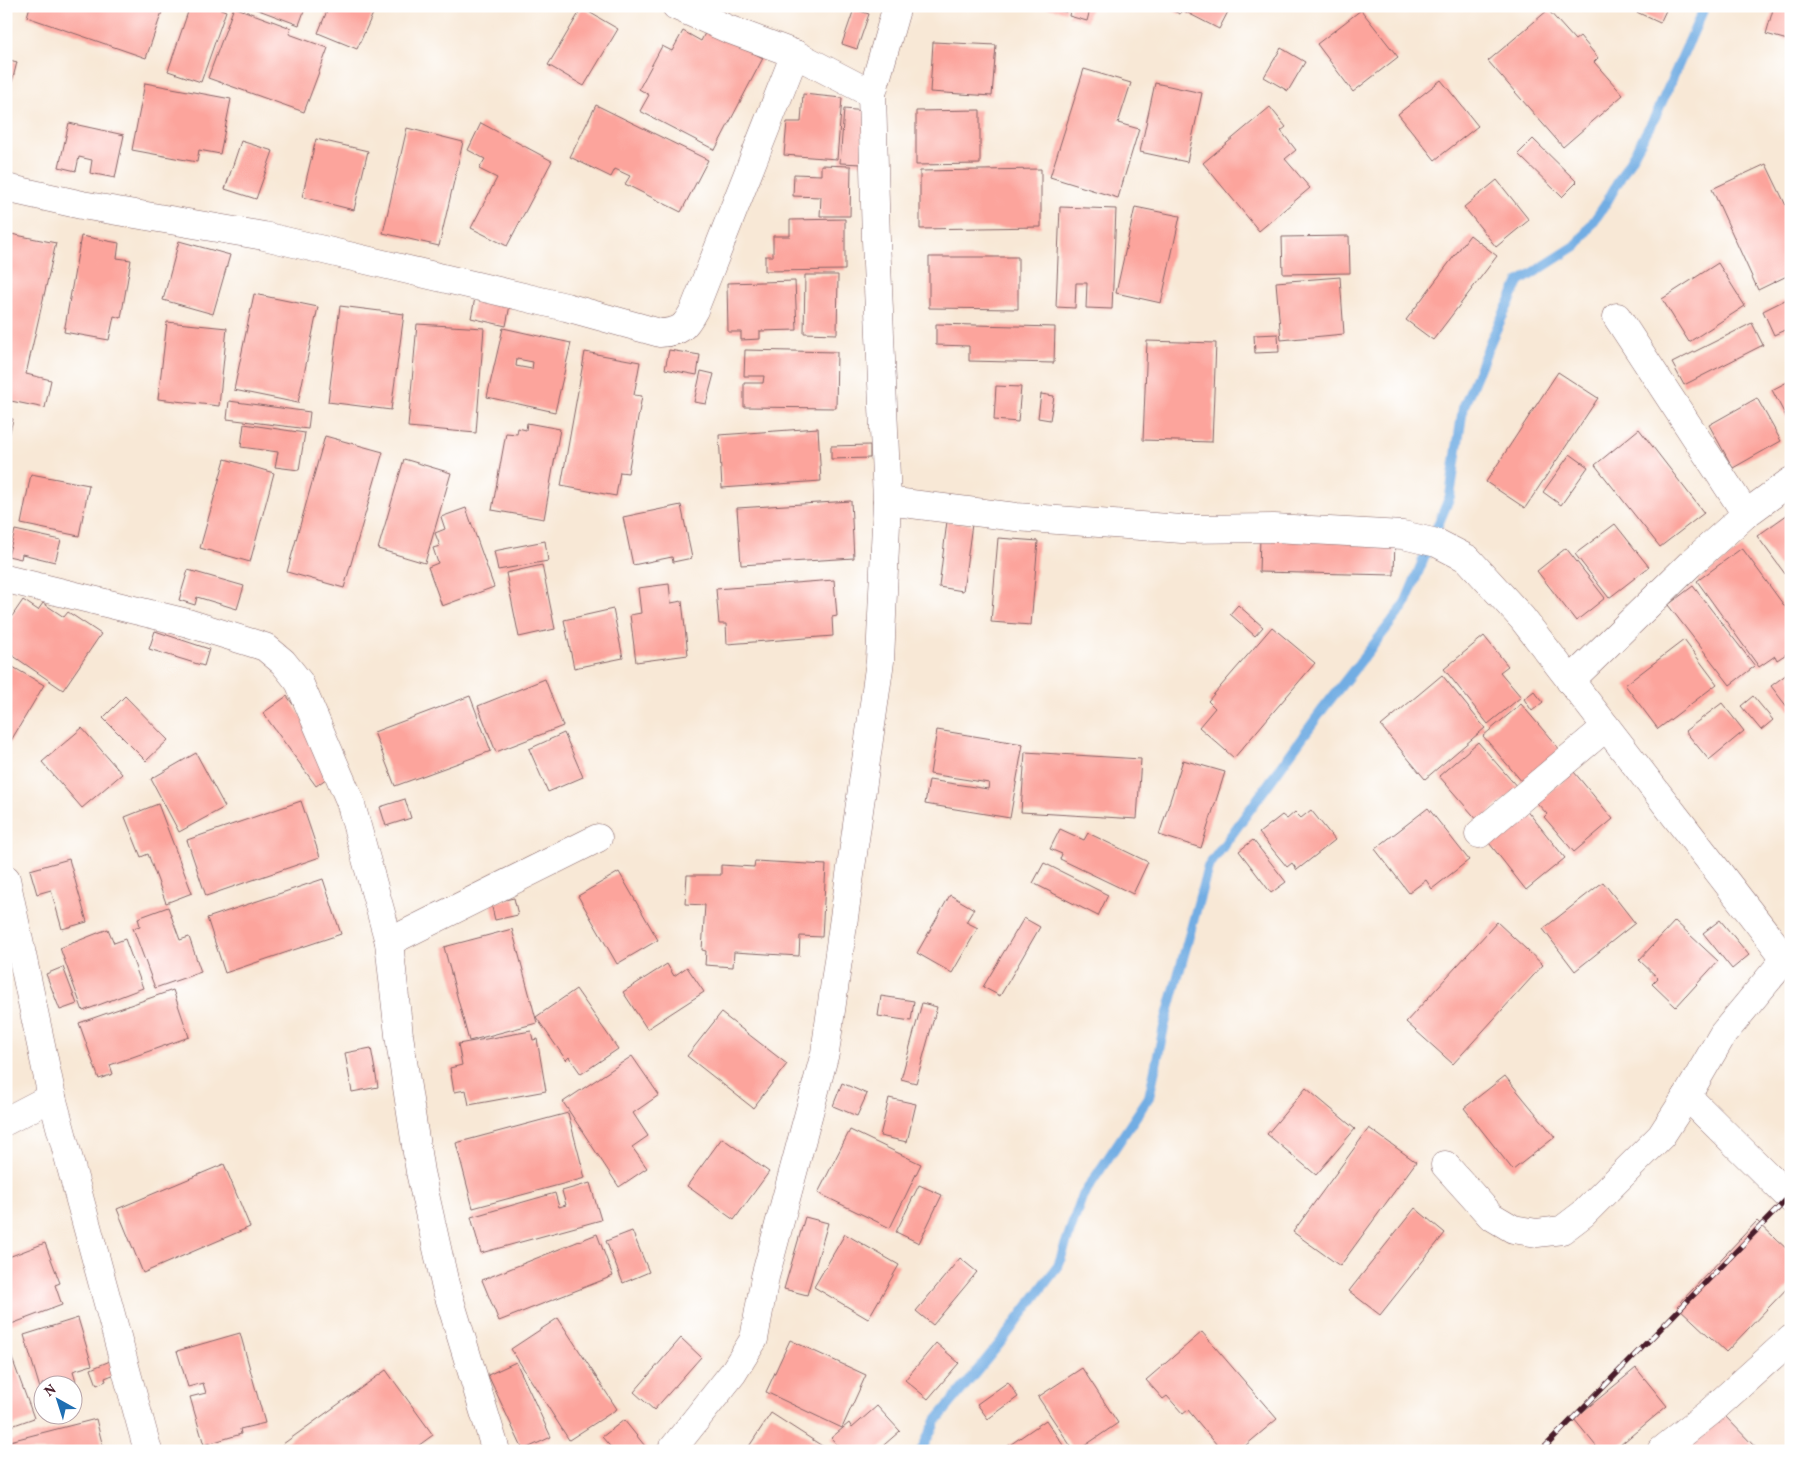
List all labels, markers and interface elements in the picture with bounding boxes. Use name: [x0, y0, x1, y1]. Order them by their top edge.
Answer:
north arrow: [32, 1374, 82, 1424]
text: N: [41, 1380, 61, 1402]

